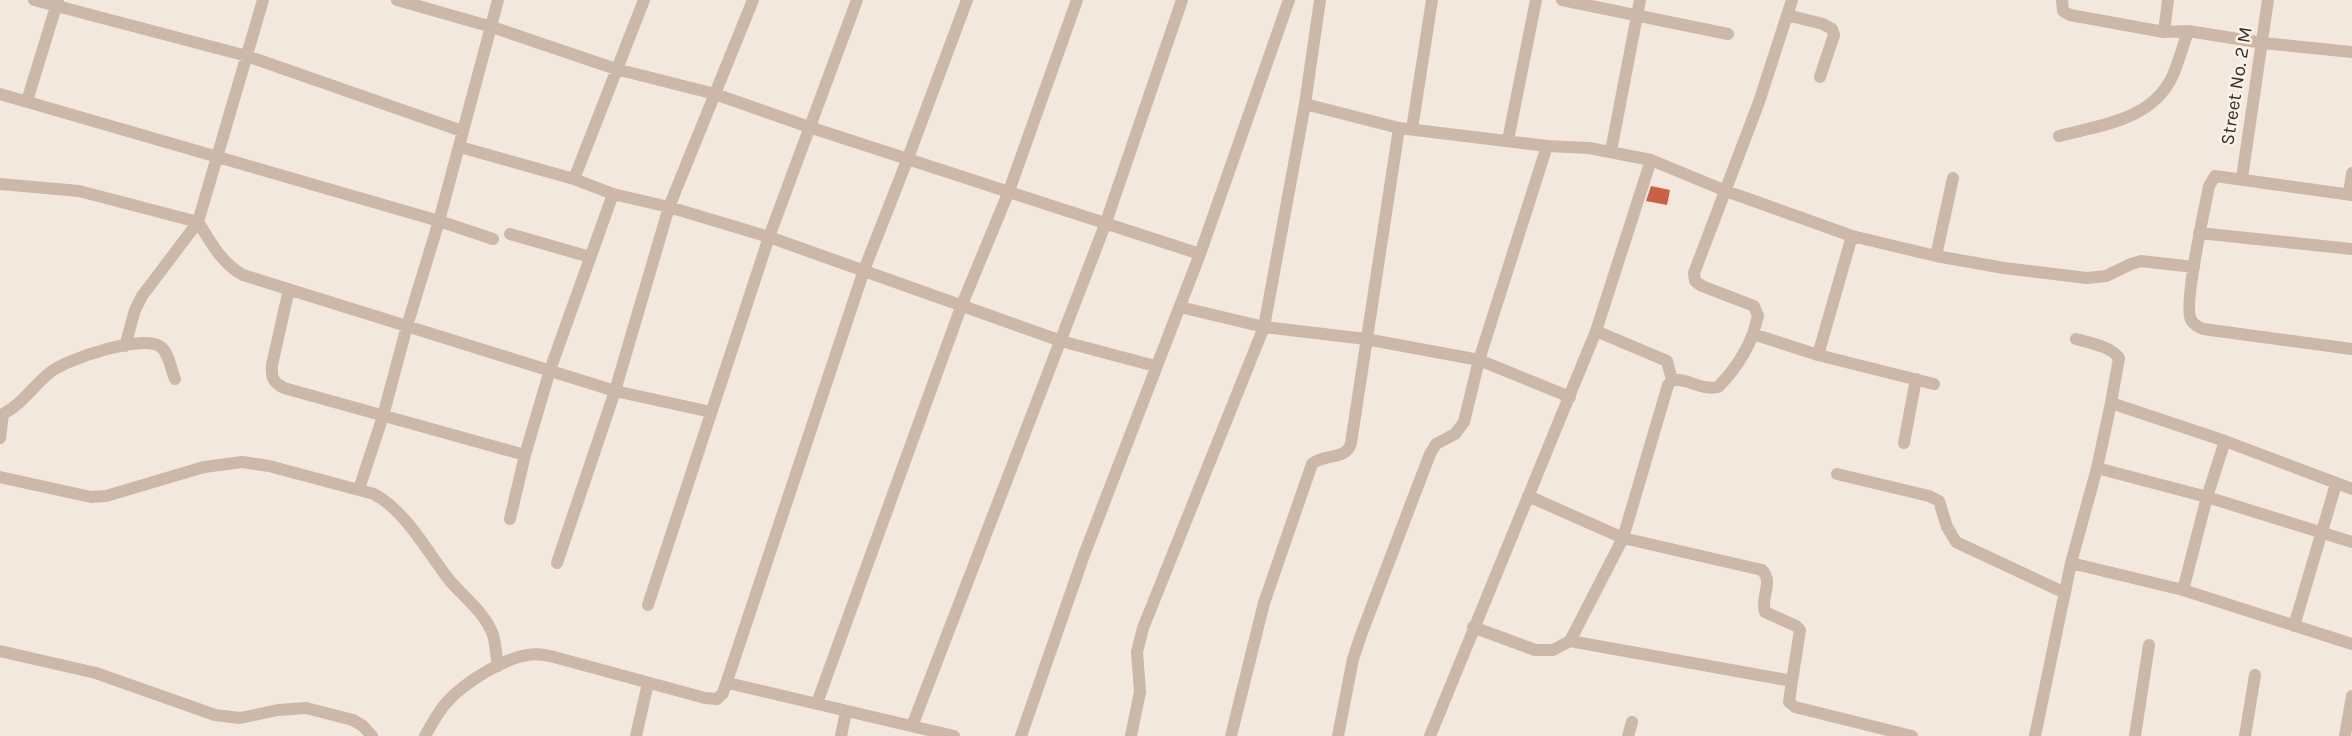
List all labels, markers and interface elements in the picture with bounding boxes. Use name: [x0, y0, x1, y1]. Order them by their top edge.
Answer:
street label: Street No. 2 M: [2216, 25, 2258, 147]

